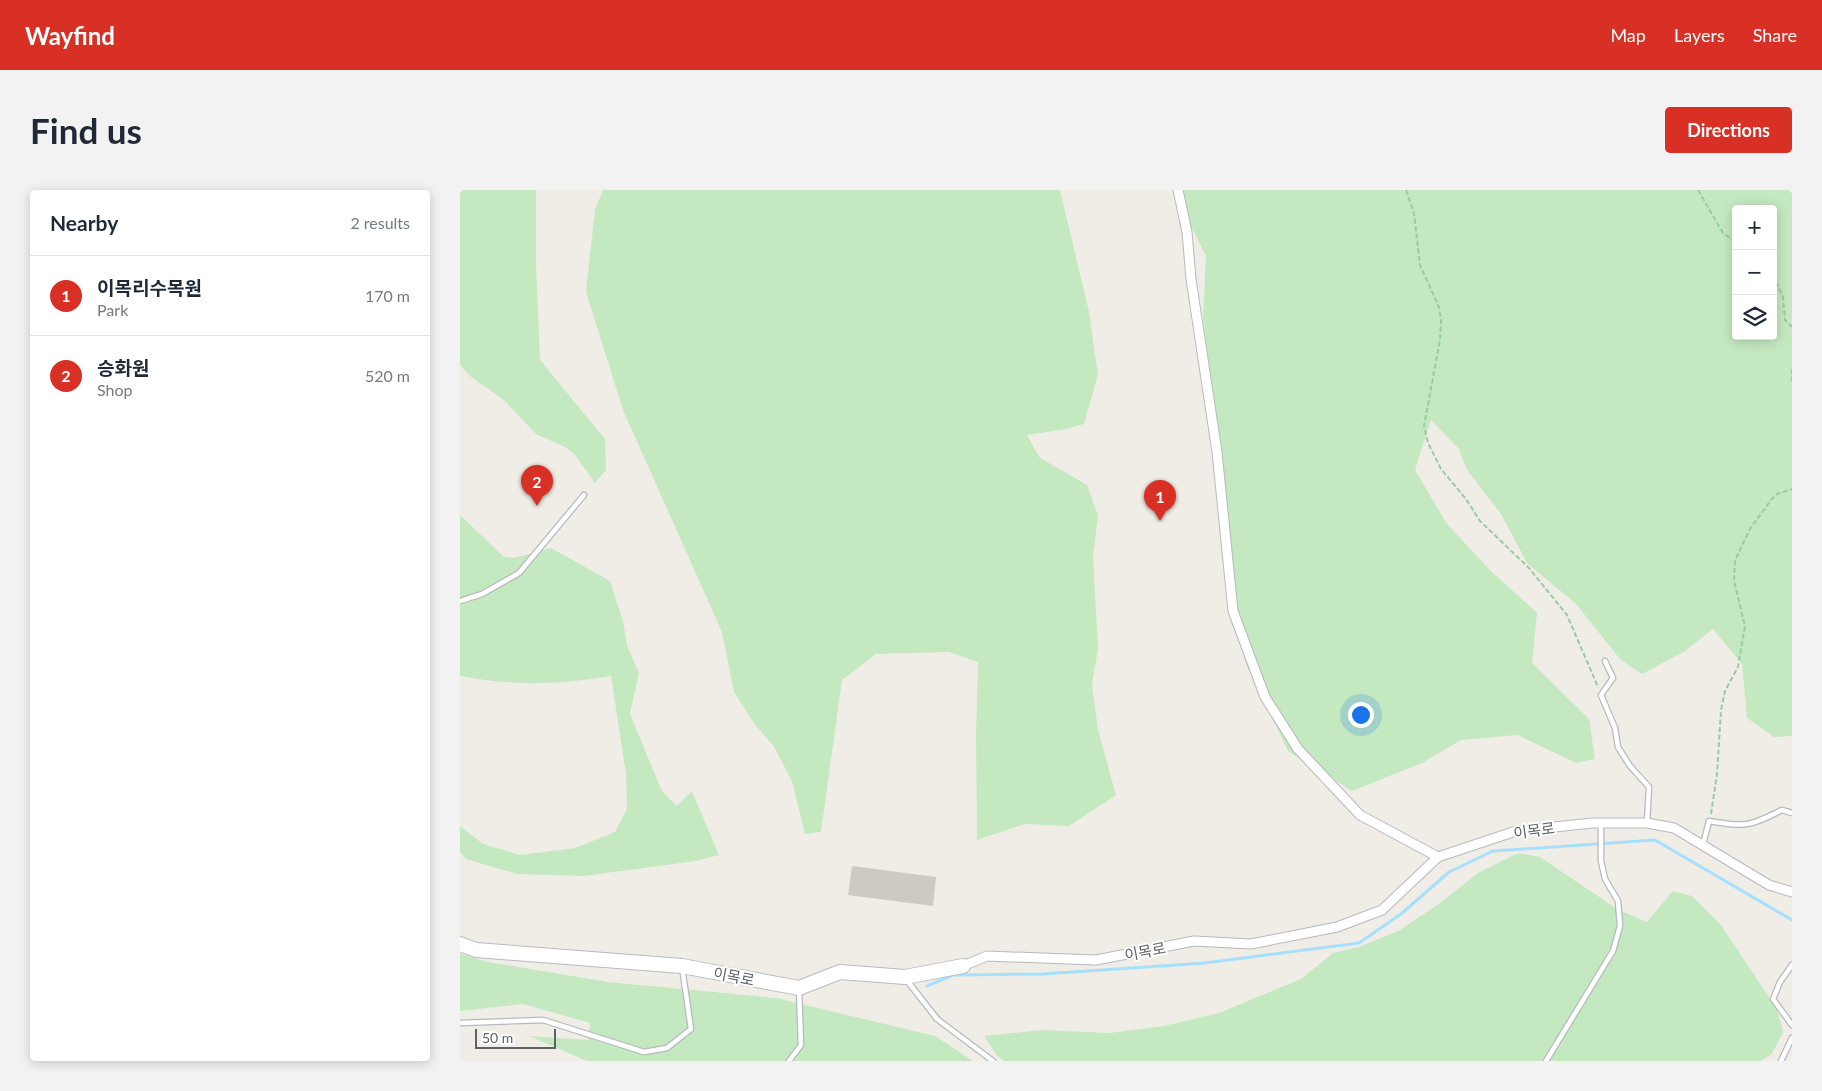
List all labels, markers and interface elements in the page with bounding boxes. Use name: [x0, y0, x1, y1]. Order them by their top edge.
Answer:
text: Wayfind: [25, 21, 115, 50]
text: Map: [1610, 24, 1646, 46]
text: Layers: [1674, 24, 1725, 46]
text: Share: [1753, 24, 1797, 46]
button: Directions: [1665, 107, 1792, 153]
text: Find us: [30, 109, 142, 151]
map controls: [1732, 205, 1777, 340]
button: +: [1732, 205, 1777, 250]
text: Nearby: [50, 210, 118, 235]
text: 2 results: [350, 213, 410, 232]
button: −: [1732, 250, 1777, 295]
text: 이목리수목원: [97, 276, 202, 299]
text: 1: [61, 286, 71, 305]
text: 170 m: [365, 286, 410, 305]
button: layers: [1732, 295, 1777, 340]
text: Park: [97, 300, 128, 319]
text: 승화원: [97, 356, 149, 379]
text: 2: [61, 366, 71, 385]
text: 520 m: [365, 366, 410, 385]
text: Shop: [97, 380, 133, 399]
pin: 2: [521, 465, 553, 506]
pin: 1: [1144, 480, 1176, 521]
your location: [1348, 702, 1374, 728]
street label: 이목로: [1512, 818, 1556, 842]
street label: 이목로: [1123, 938, 1167, 964]
street label: 이목로: [712, 963, 756, 989]
scale bar: [475, 1026, 556, 1049]
text: 50 m: [482, 1029, 513, 1046]

